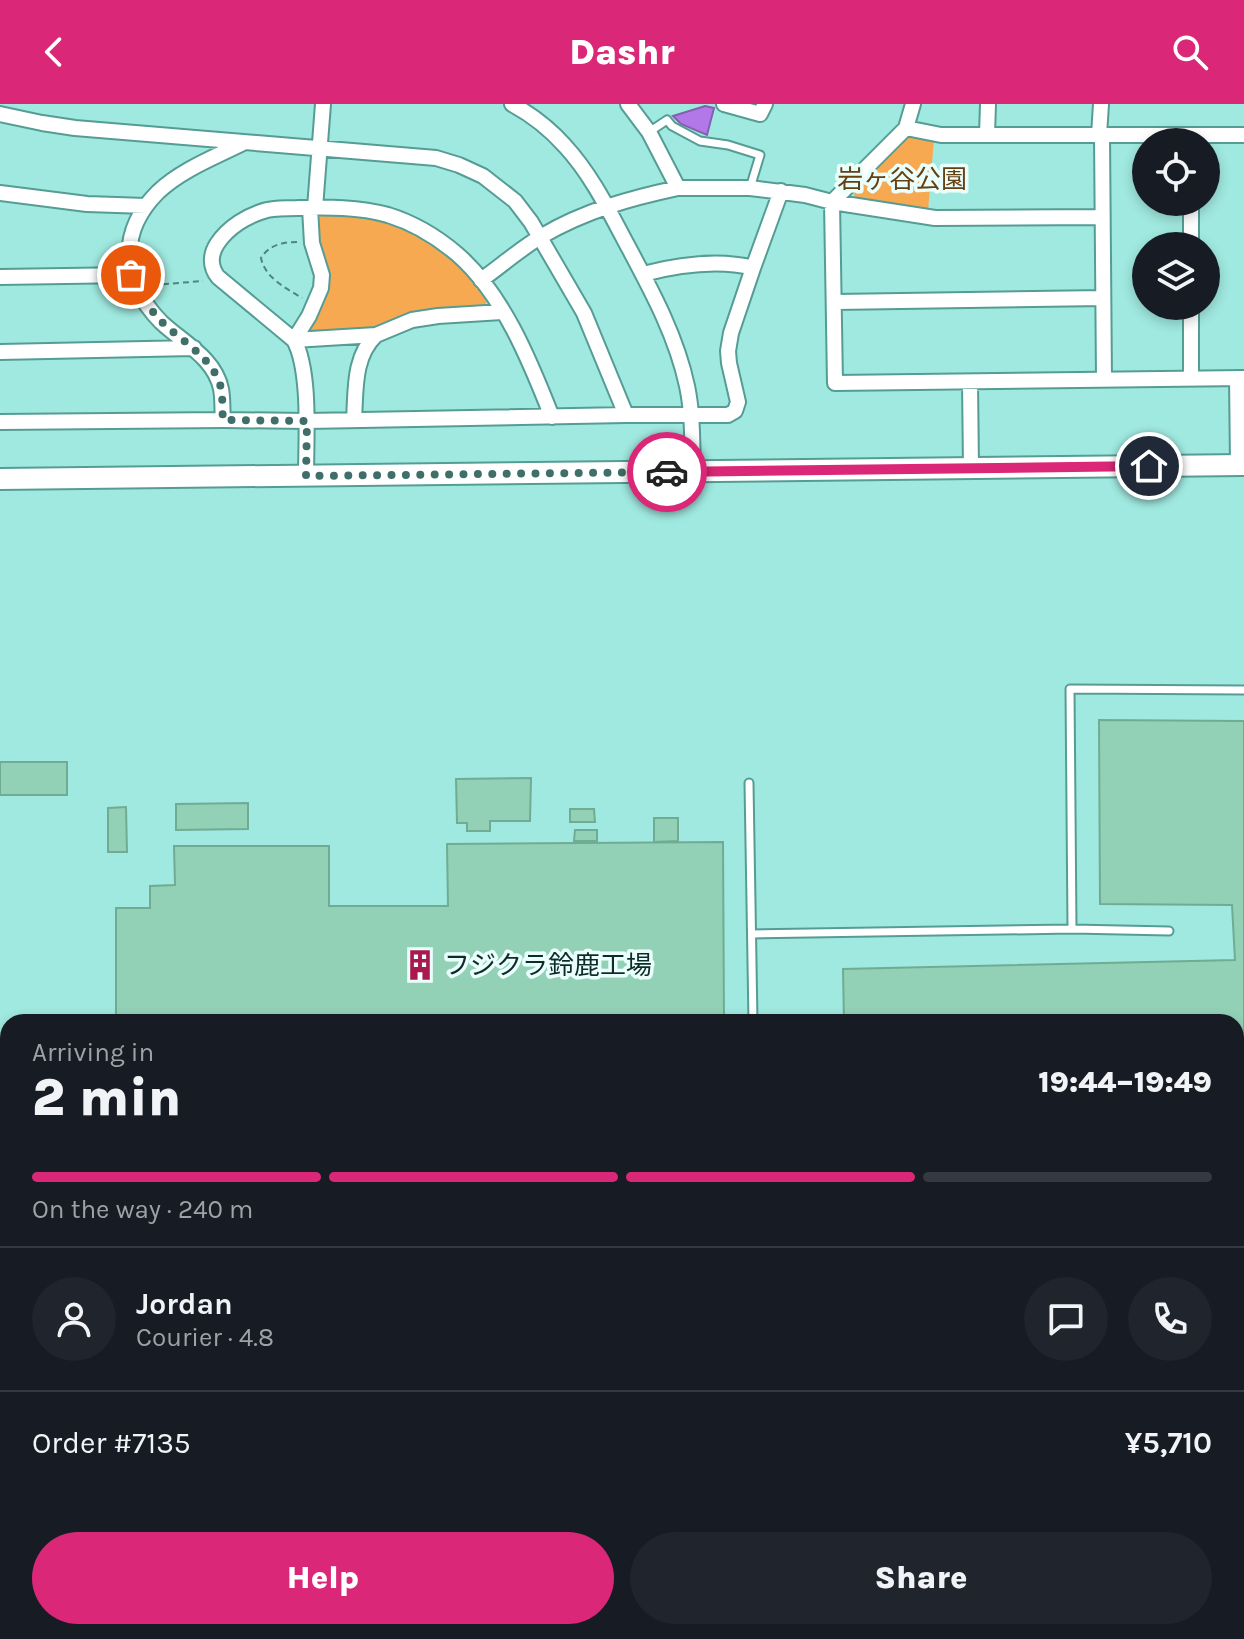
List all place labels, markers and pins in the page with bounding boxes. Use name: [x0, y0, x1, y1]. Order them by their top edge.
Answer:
pin: [97, 241, 165, 309]
pin: [1115, 432, 1183, 500]
building icon: フジクラ鈴鹿工場: [403, 948, 437, 982]
place label: フジクラ鈴鹿工場: [444, 950, 652, 981]

